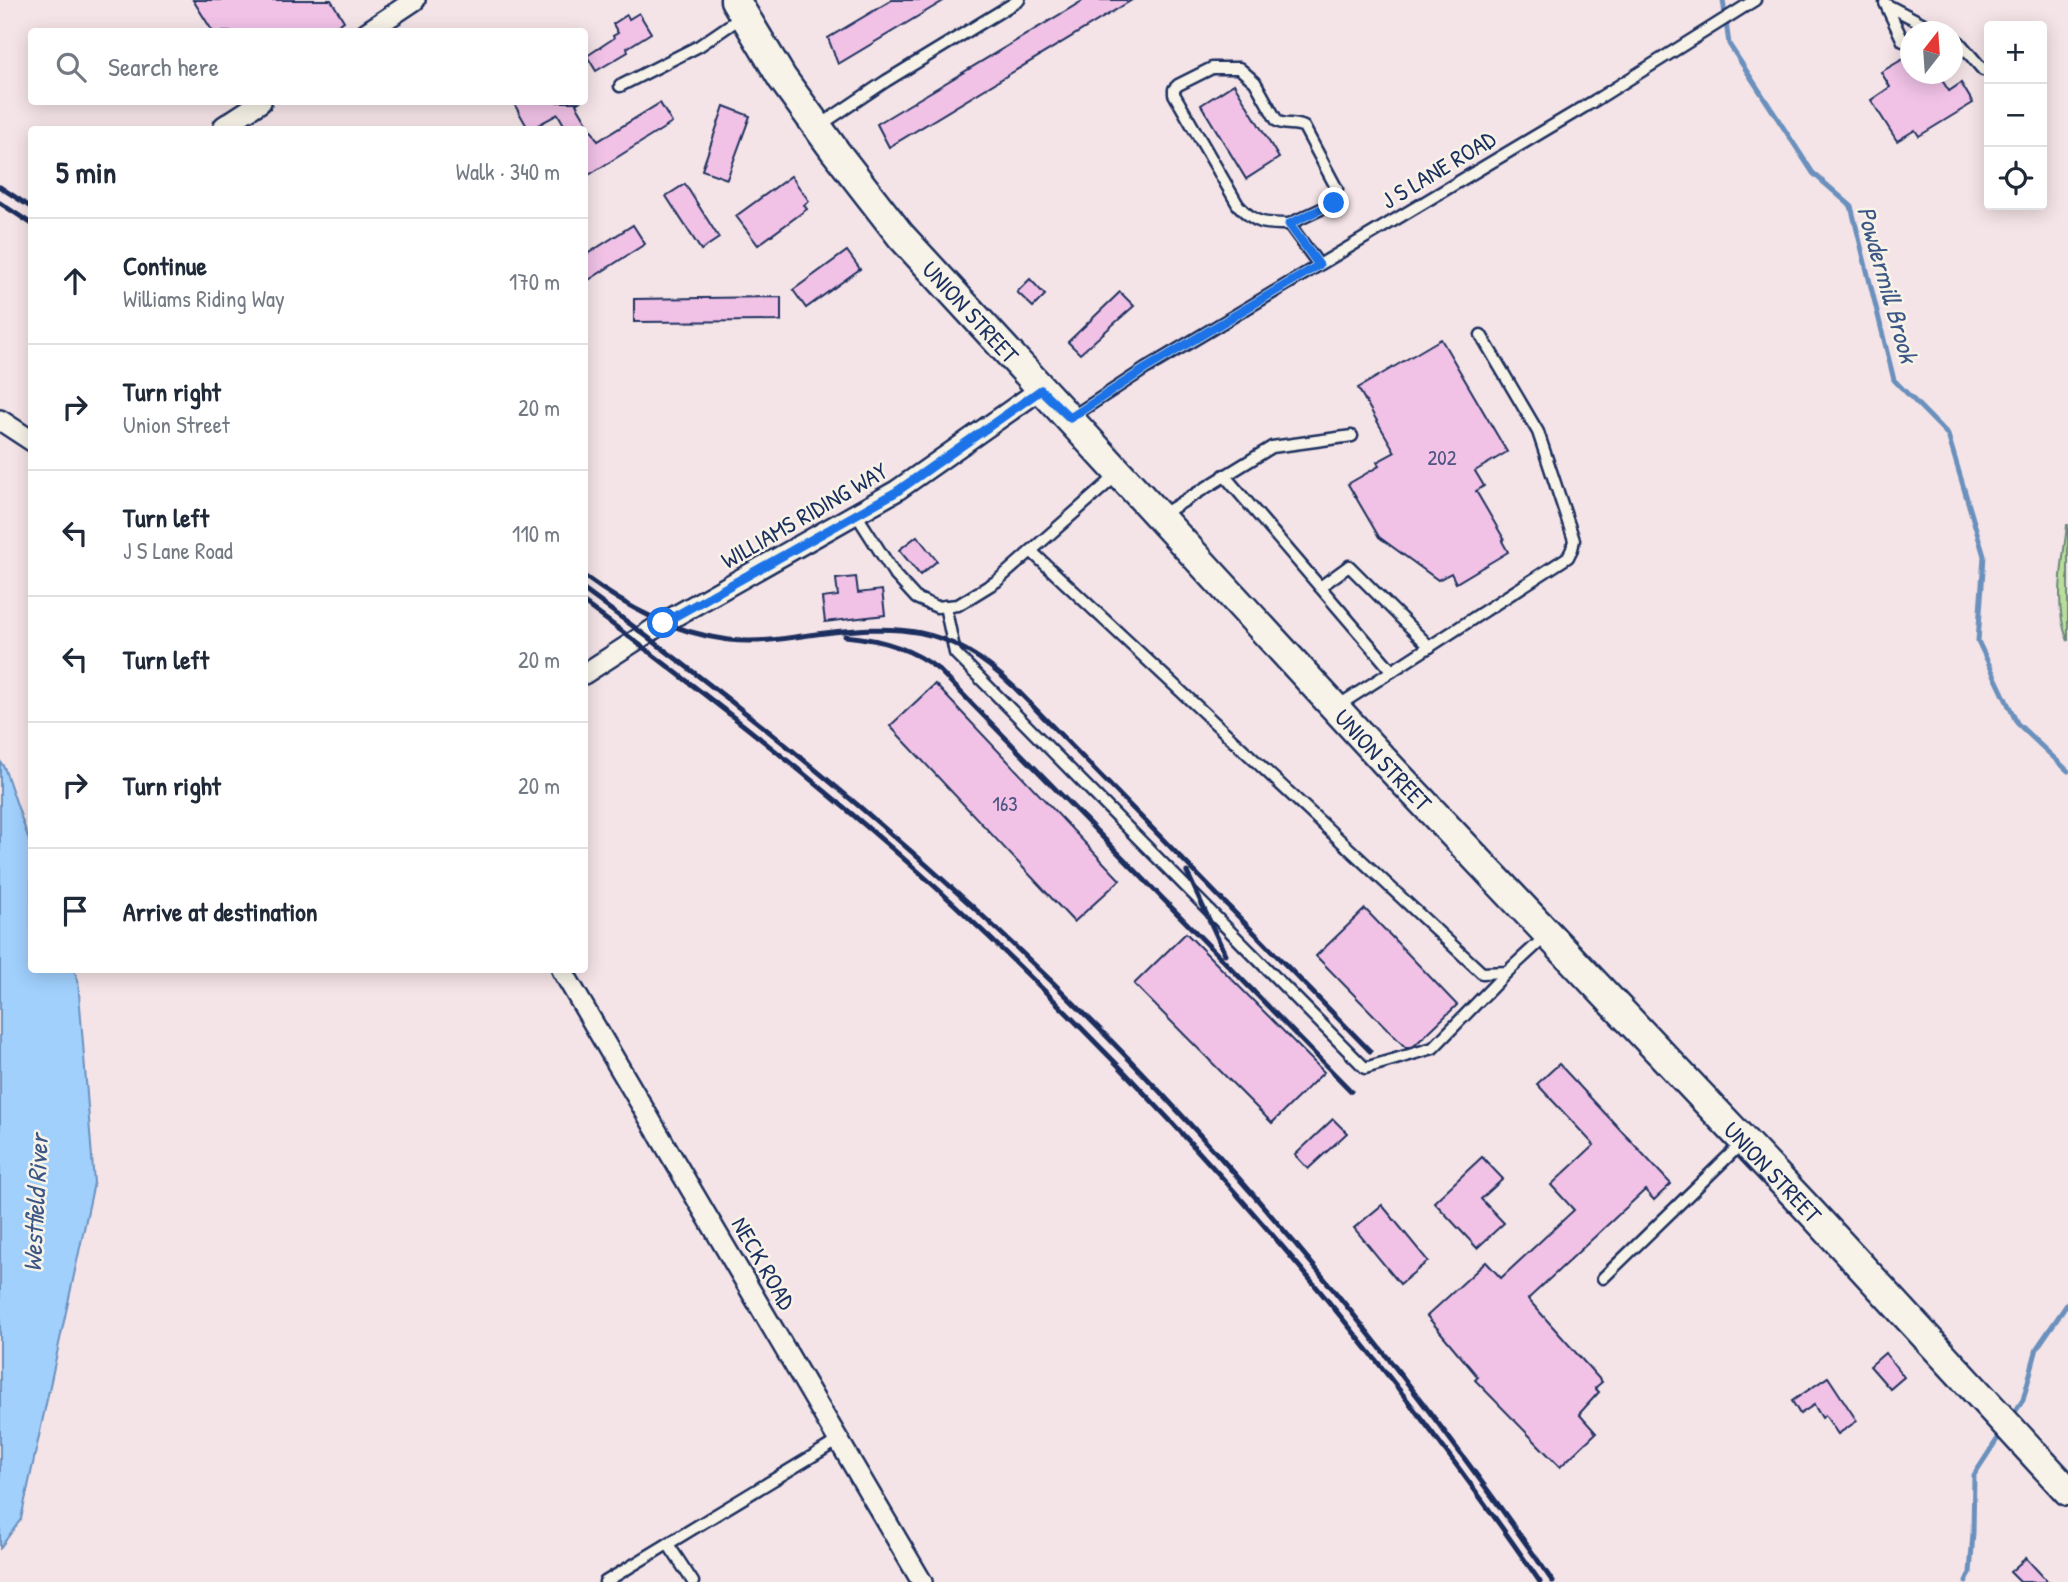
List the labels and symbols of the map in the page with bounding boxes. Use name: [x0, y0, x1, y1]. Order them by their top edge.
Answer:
north arrow: [1900, 21, 1963, 84]
street label: J S LANE ROAD: [1375, 122, 1502, 216]
route end: [1318, 187, 1349, 218]
water label: Powdermill Brook: [1849, 202, 1928, 368]
street label: UNION STREET: [915, 254, 1027, 371]
house number: 202: [1427, 443, 1457, 472]
street label: WILLIAMS RIDING WAY: [715, 454, 893, 576]
route start: [647, 607, 678, 638]
street label: UNION STREET: [1328, 702, 1440, 818]
house number: 163: [992, 789, 1018, 818]
street label: UNION STREET: [1717, 1114, 1829, 1230]
water label: Westfield River: [14, 1130, 56, 1273]
street label: NECK ROAD: [725, 1211, 804, 1316]

